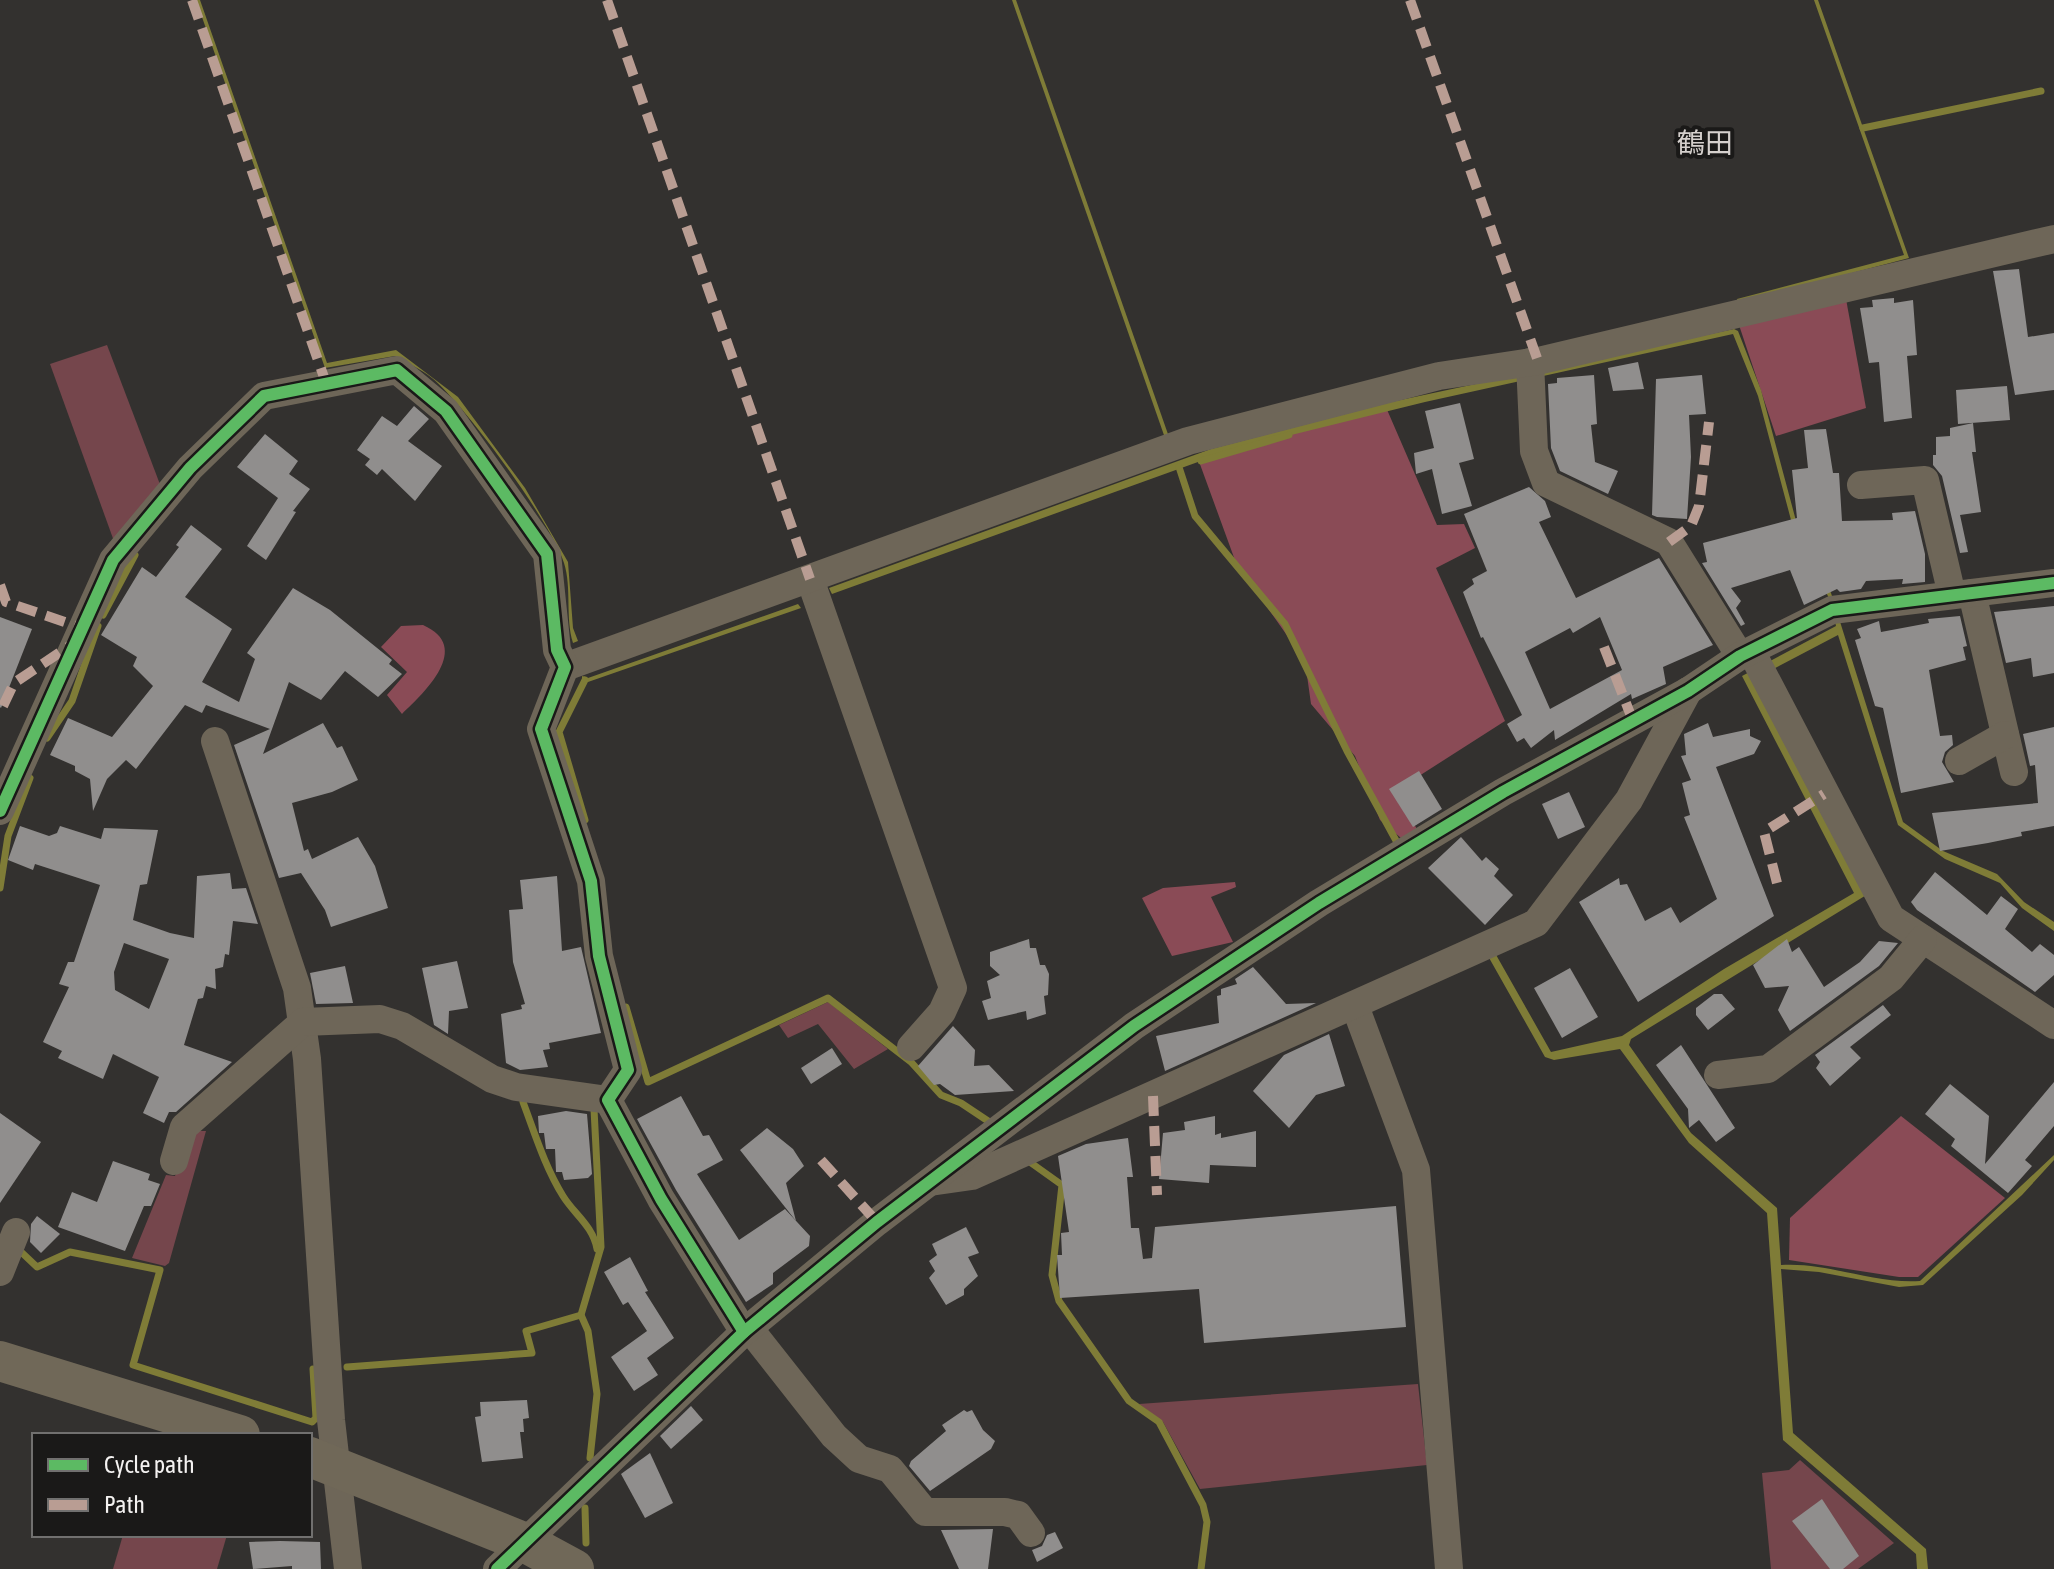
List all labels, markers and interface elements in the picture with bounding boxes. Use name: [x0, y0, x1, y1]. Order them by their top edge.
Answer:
district label: 鶴田: [1677, 127, 1733, 159]
legend: [32, 1433, 312, 1537]
text: Cycle path: [104, 1451, 195, 1478]
text: Path: [104, 1491, 145, 1518]

